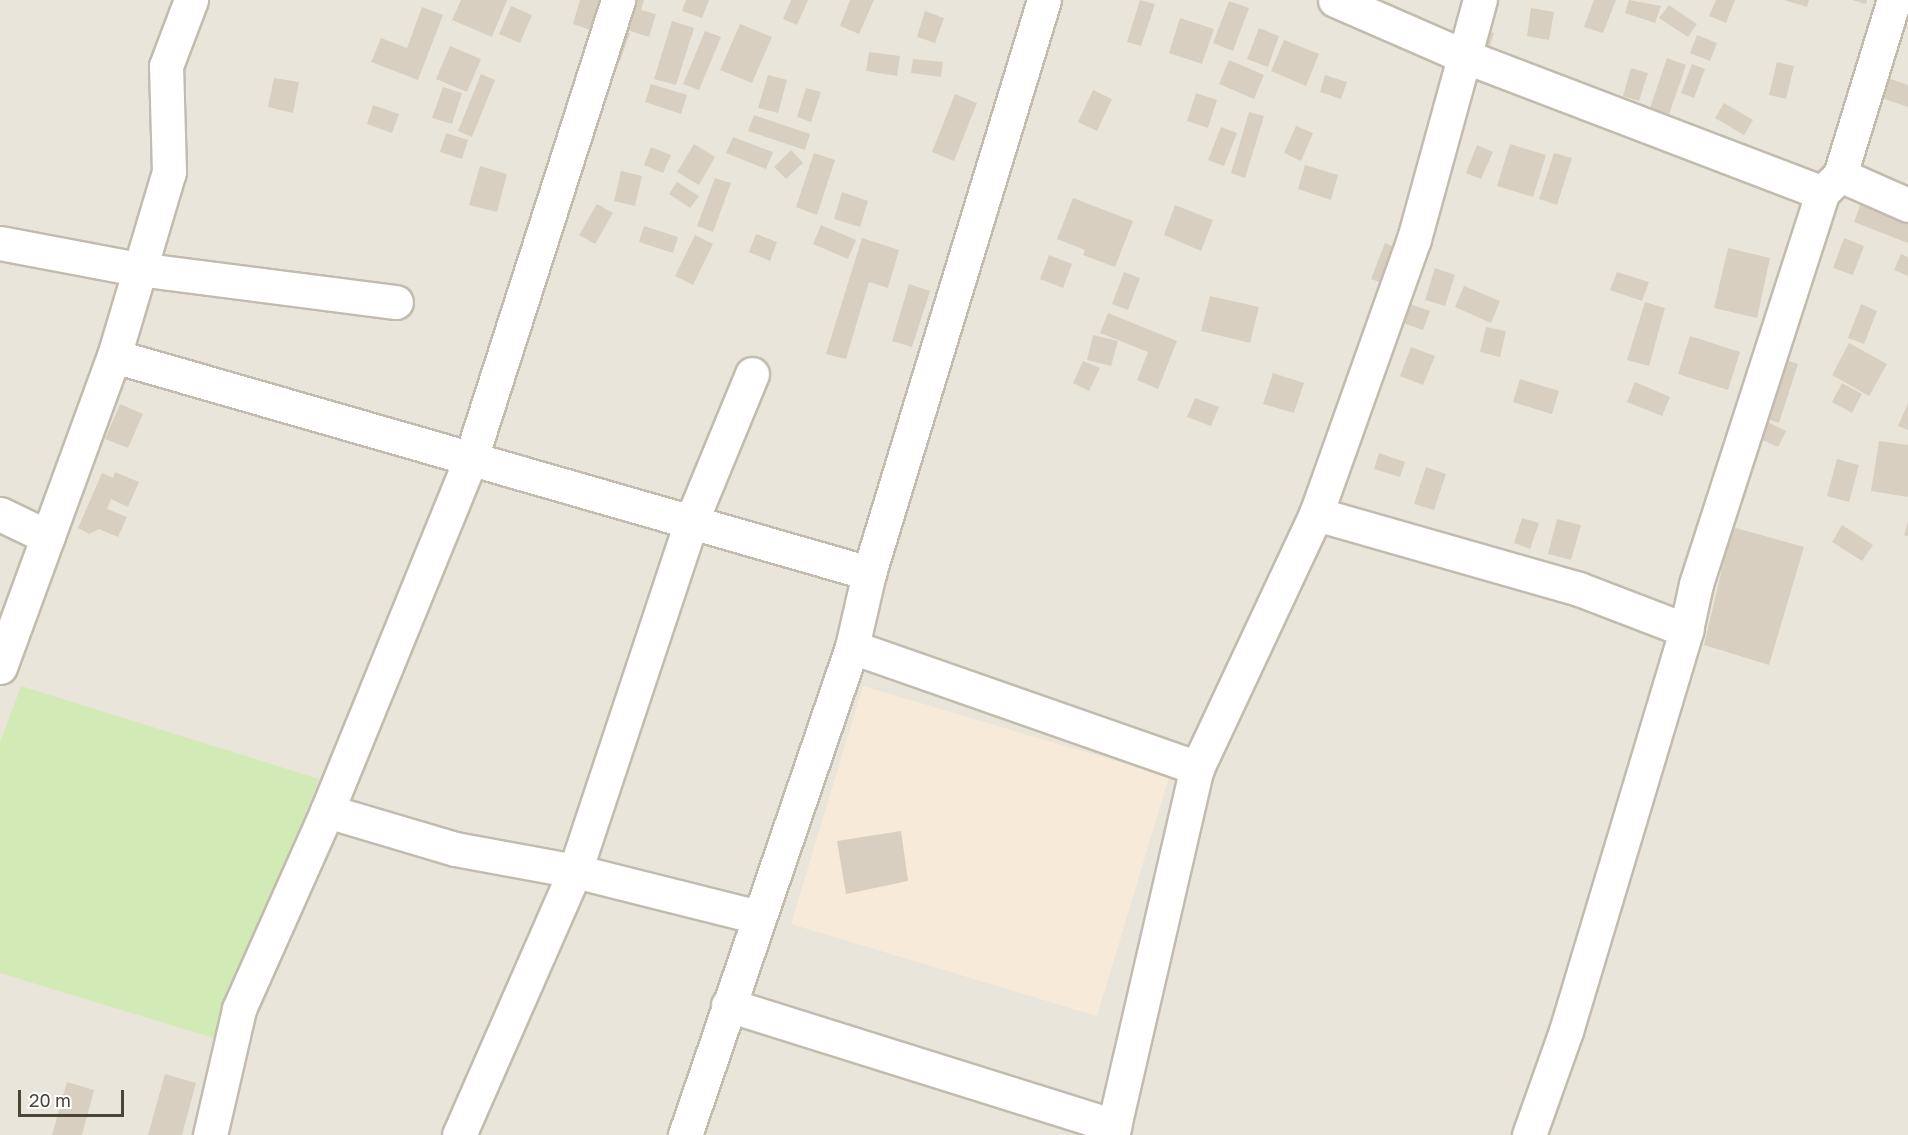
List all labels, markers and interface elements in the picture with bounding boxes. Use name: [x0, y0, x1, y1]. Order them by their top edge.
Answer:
scale bar: [21, 1078, 128, 1116]
text: 20 m: [29, 1089, 71, 1111]

